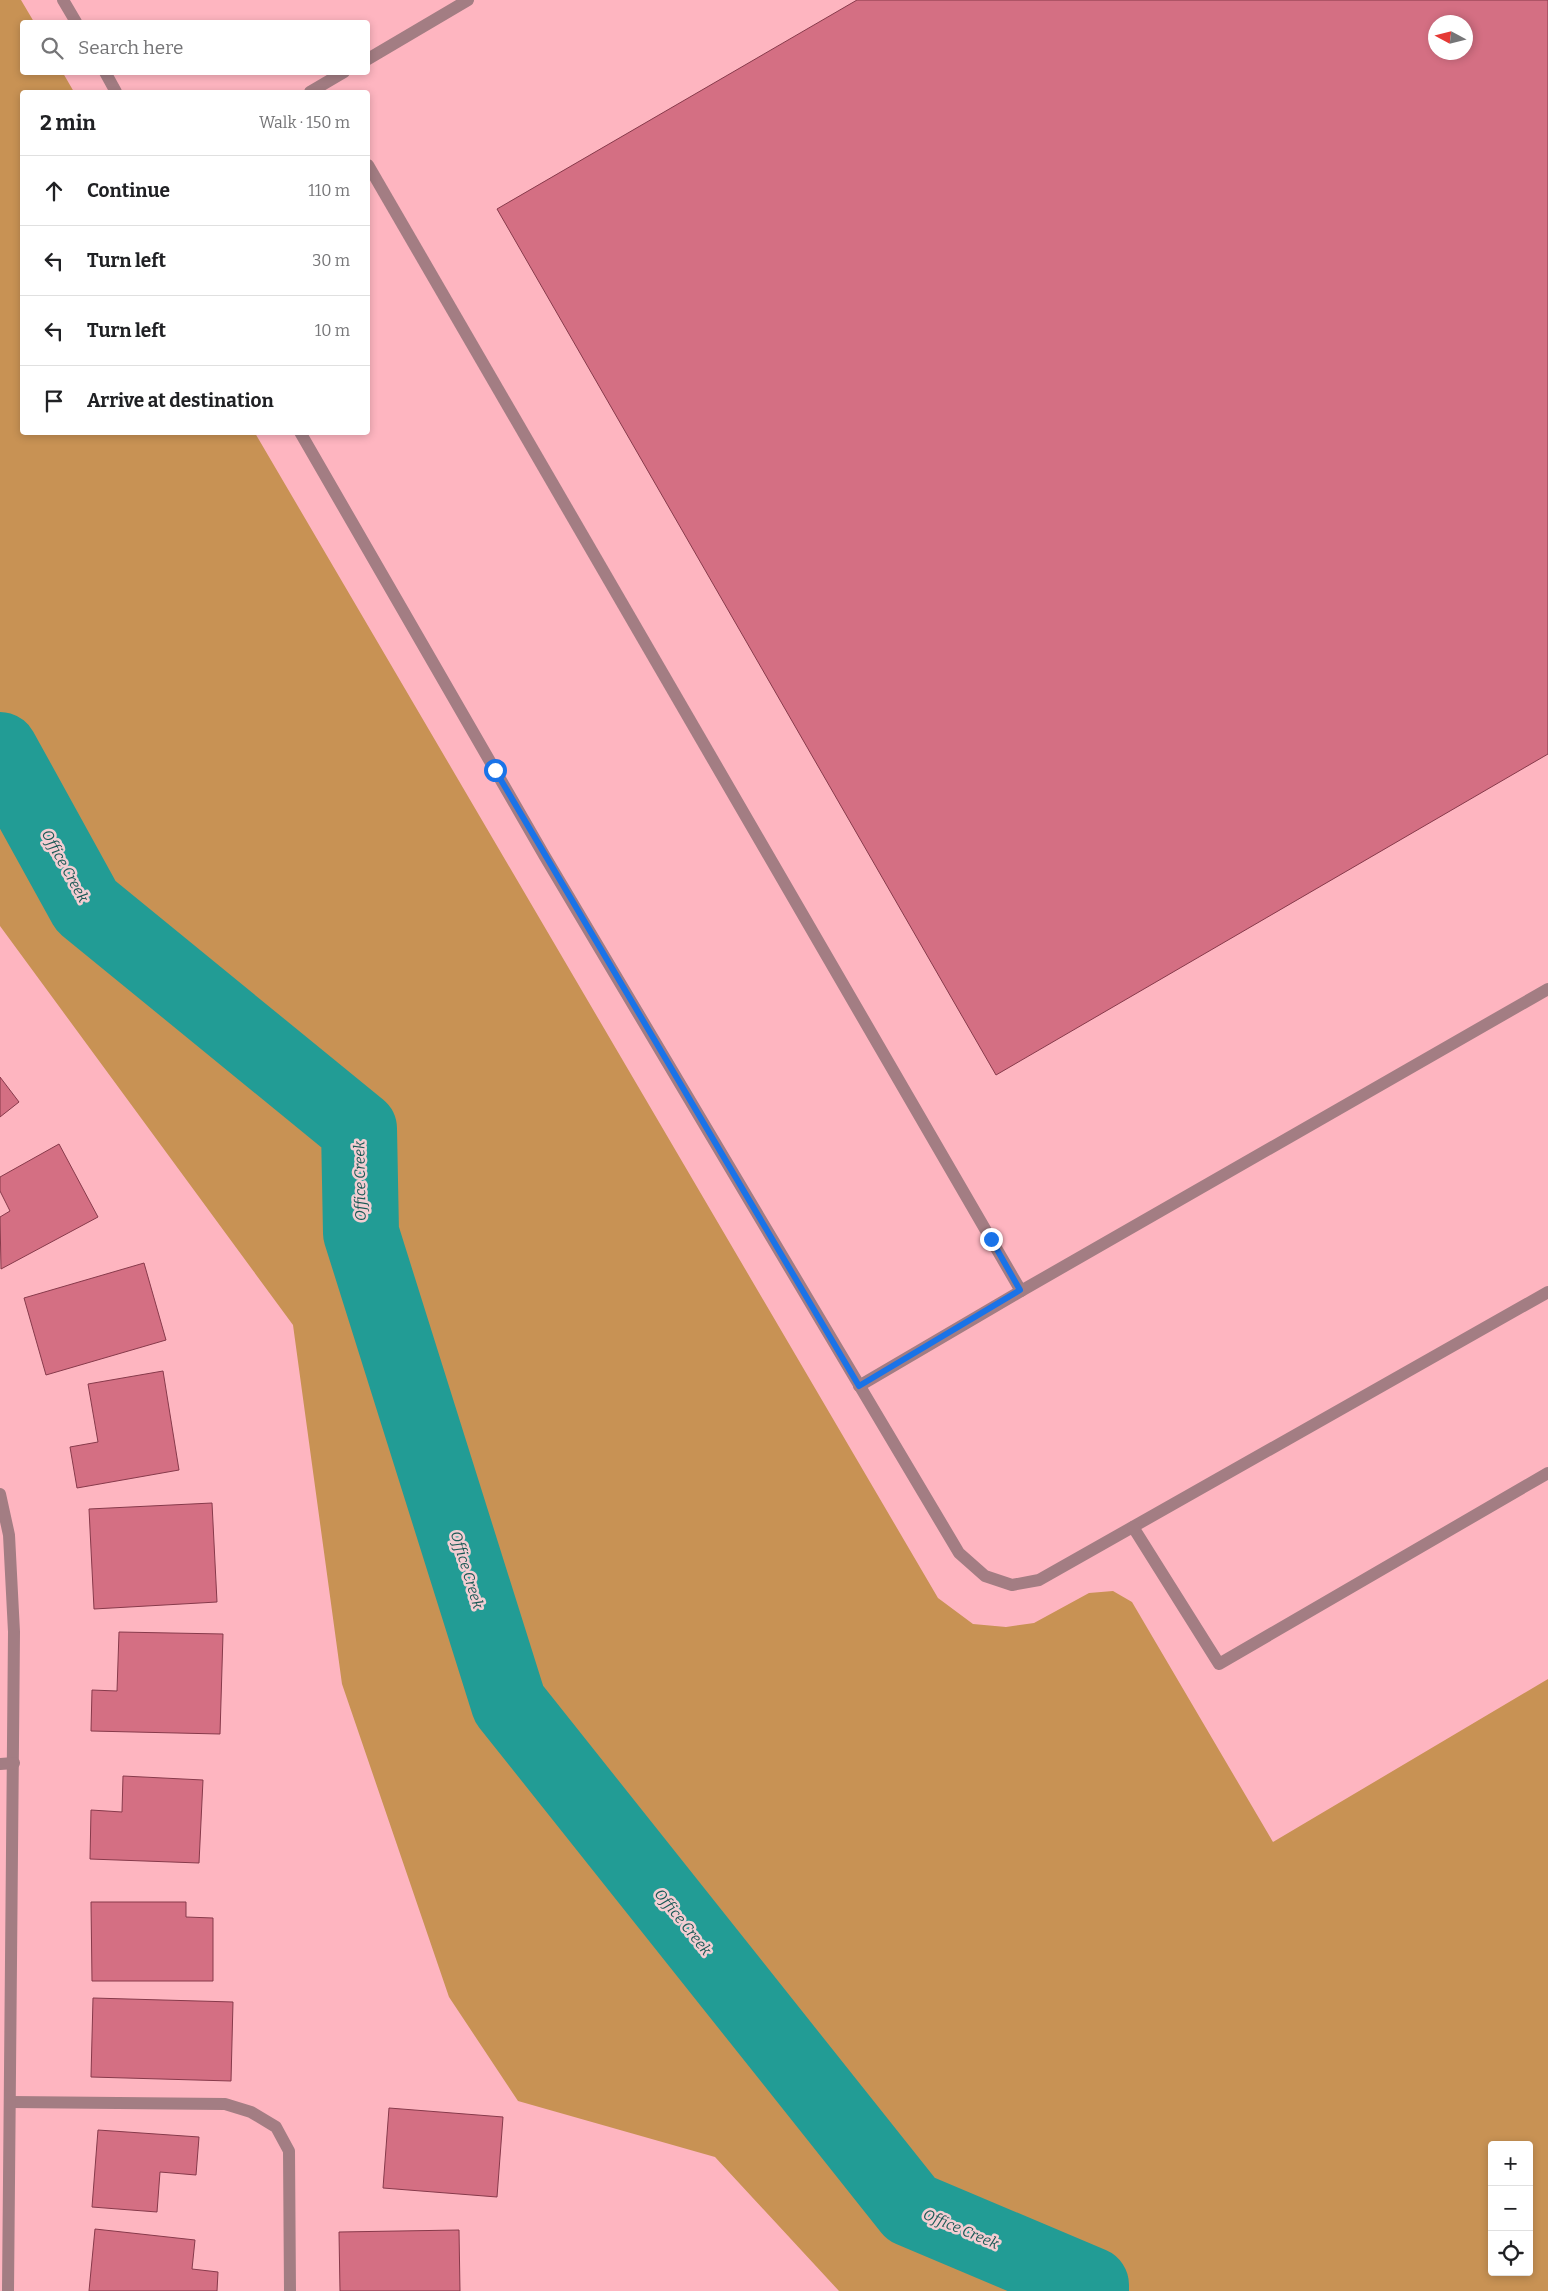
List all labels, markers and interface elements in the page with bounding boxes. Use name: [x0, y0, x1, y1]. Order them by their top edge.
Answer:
north arrow: [1428, 15, 1473, 60]
search box: [20, 20, 370, 75]
icon: search: [38, 34, 66, 62]
text: Search here: [78, 36, 183, 59]
text: 2 min: [40, 110, 96, 136]
text: Walk · 150 m: [259, 113, 350, 132]
icon: ahead: [40, 177, 68, 205]
text: Continue: [87, 179, 170, 202]
text: 110 m: [308, 181, 350, 200]
icon: left: [40, 247, 68, 275]
text: Turn left: [87, 249, 166, 272]
text: 30 m: [312, 251, 350, 270]
icon: left: [40, 317, 68, 345]
text: Turn left: [87, 319, 166, 342]
text: 10 m: [315, 321, 350, 340]
icon: arrive: [40, 387, 68, 415]
text: Arrive at destination: [87, 389, 274, 412]
route start: [484, 759, 507, 782]
water label: Office Creek: [38, 827, 93, 906]
water label: Office Creek: [350, 1140, 370, 1221]
route end: [980, 1228, 1003, 1251]
water label: Office Creek: [447, 1529, 488, 1612]
water label: Office Creek: [651, 1885, 716, 1960]
map controls: [1488, 2141, 1533, 2276]
button: +: [1488, 2141, 1533, 2186]
button: −: [1488, 2186, 1533, 2231]
water label: Office Creek: [921, 2205, 1002, 2253]
button: locate: [1488, 2231, 1533, 2276]

